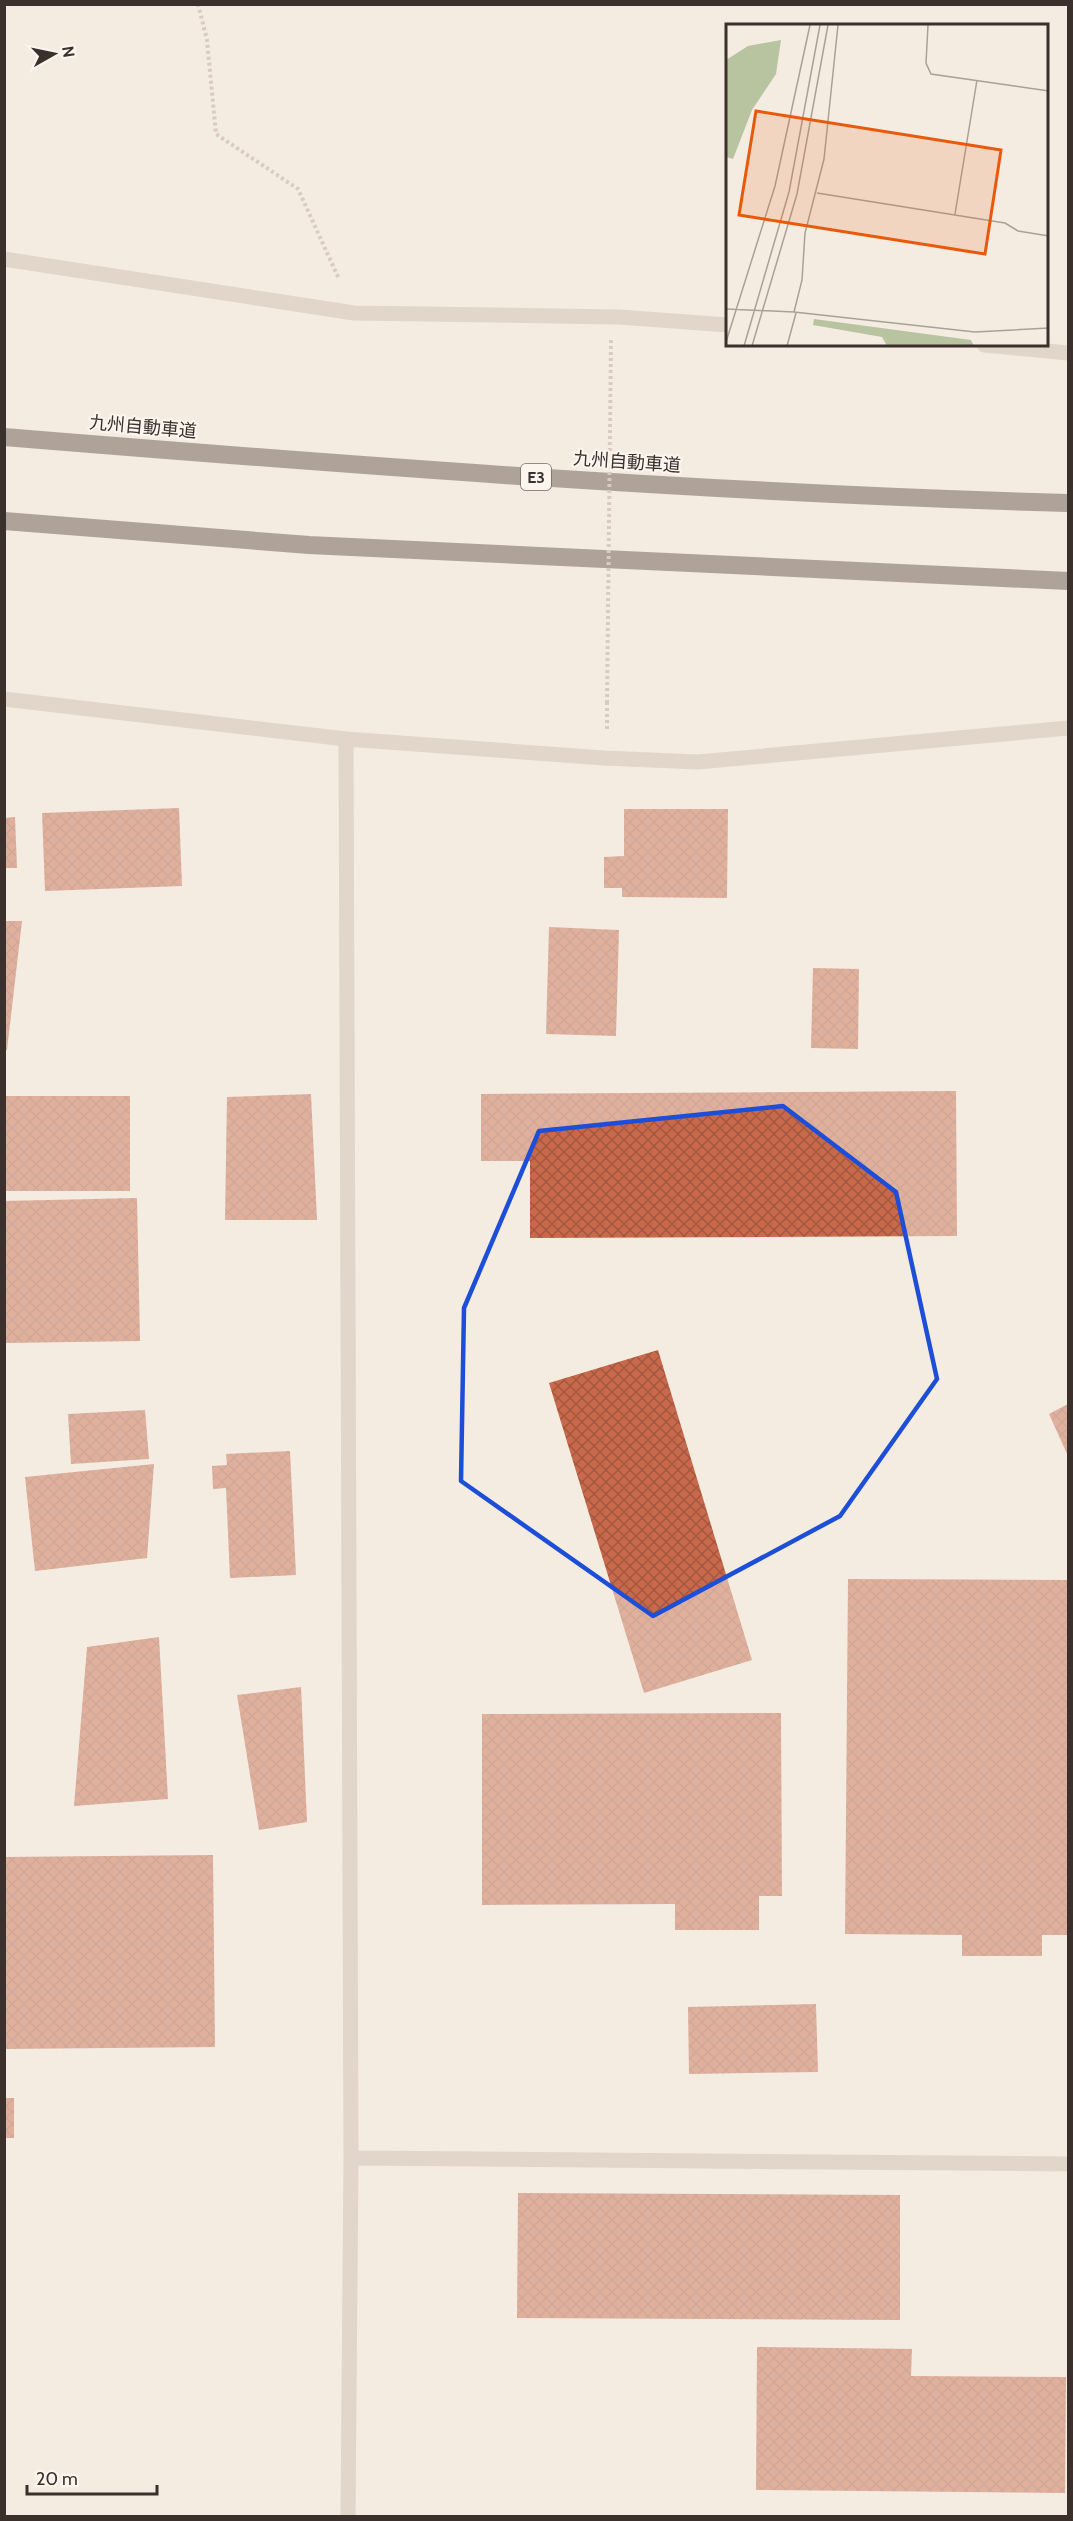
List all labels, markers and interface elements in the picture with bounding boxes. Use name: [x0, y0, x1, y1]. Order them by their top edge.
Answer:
north arrow: [24, 24, 84, 84]
inset map: [726, 24, 1049, 346]
text: N: [58, 45, 79, 59]
street label: 九州自動車道: [88, 411, 198, 443]
street label: 九州自動車道: [572, 447, 682, 477]
road number: E3: [521, 464, 551, 490]
scale bar: [27, 2458, 158, 2496]
text: 20 m: [36, 2468, 78, 2490]

